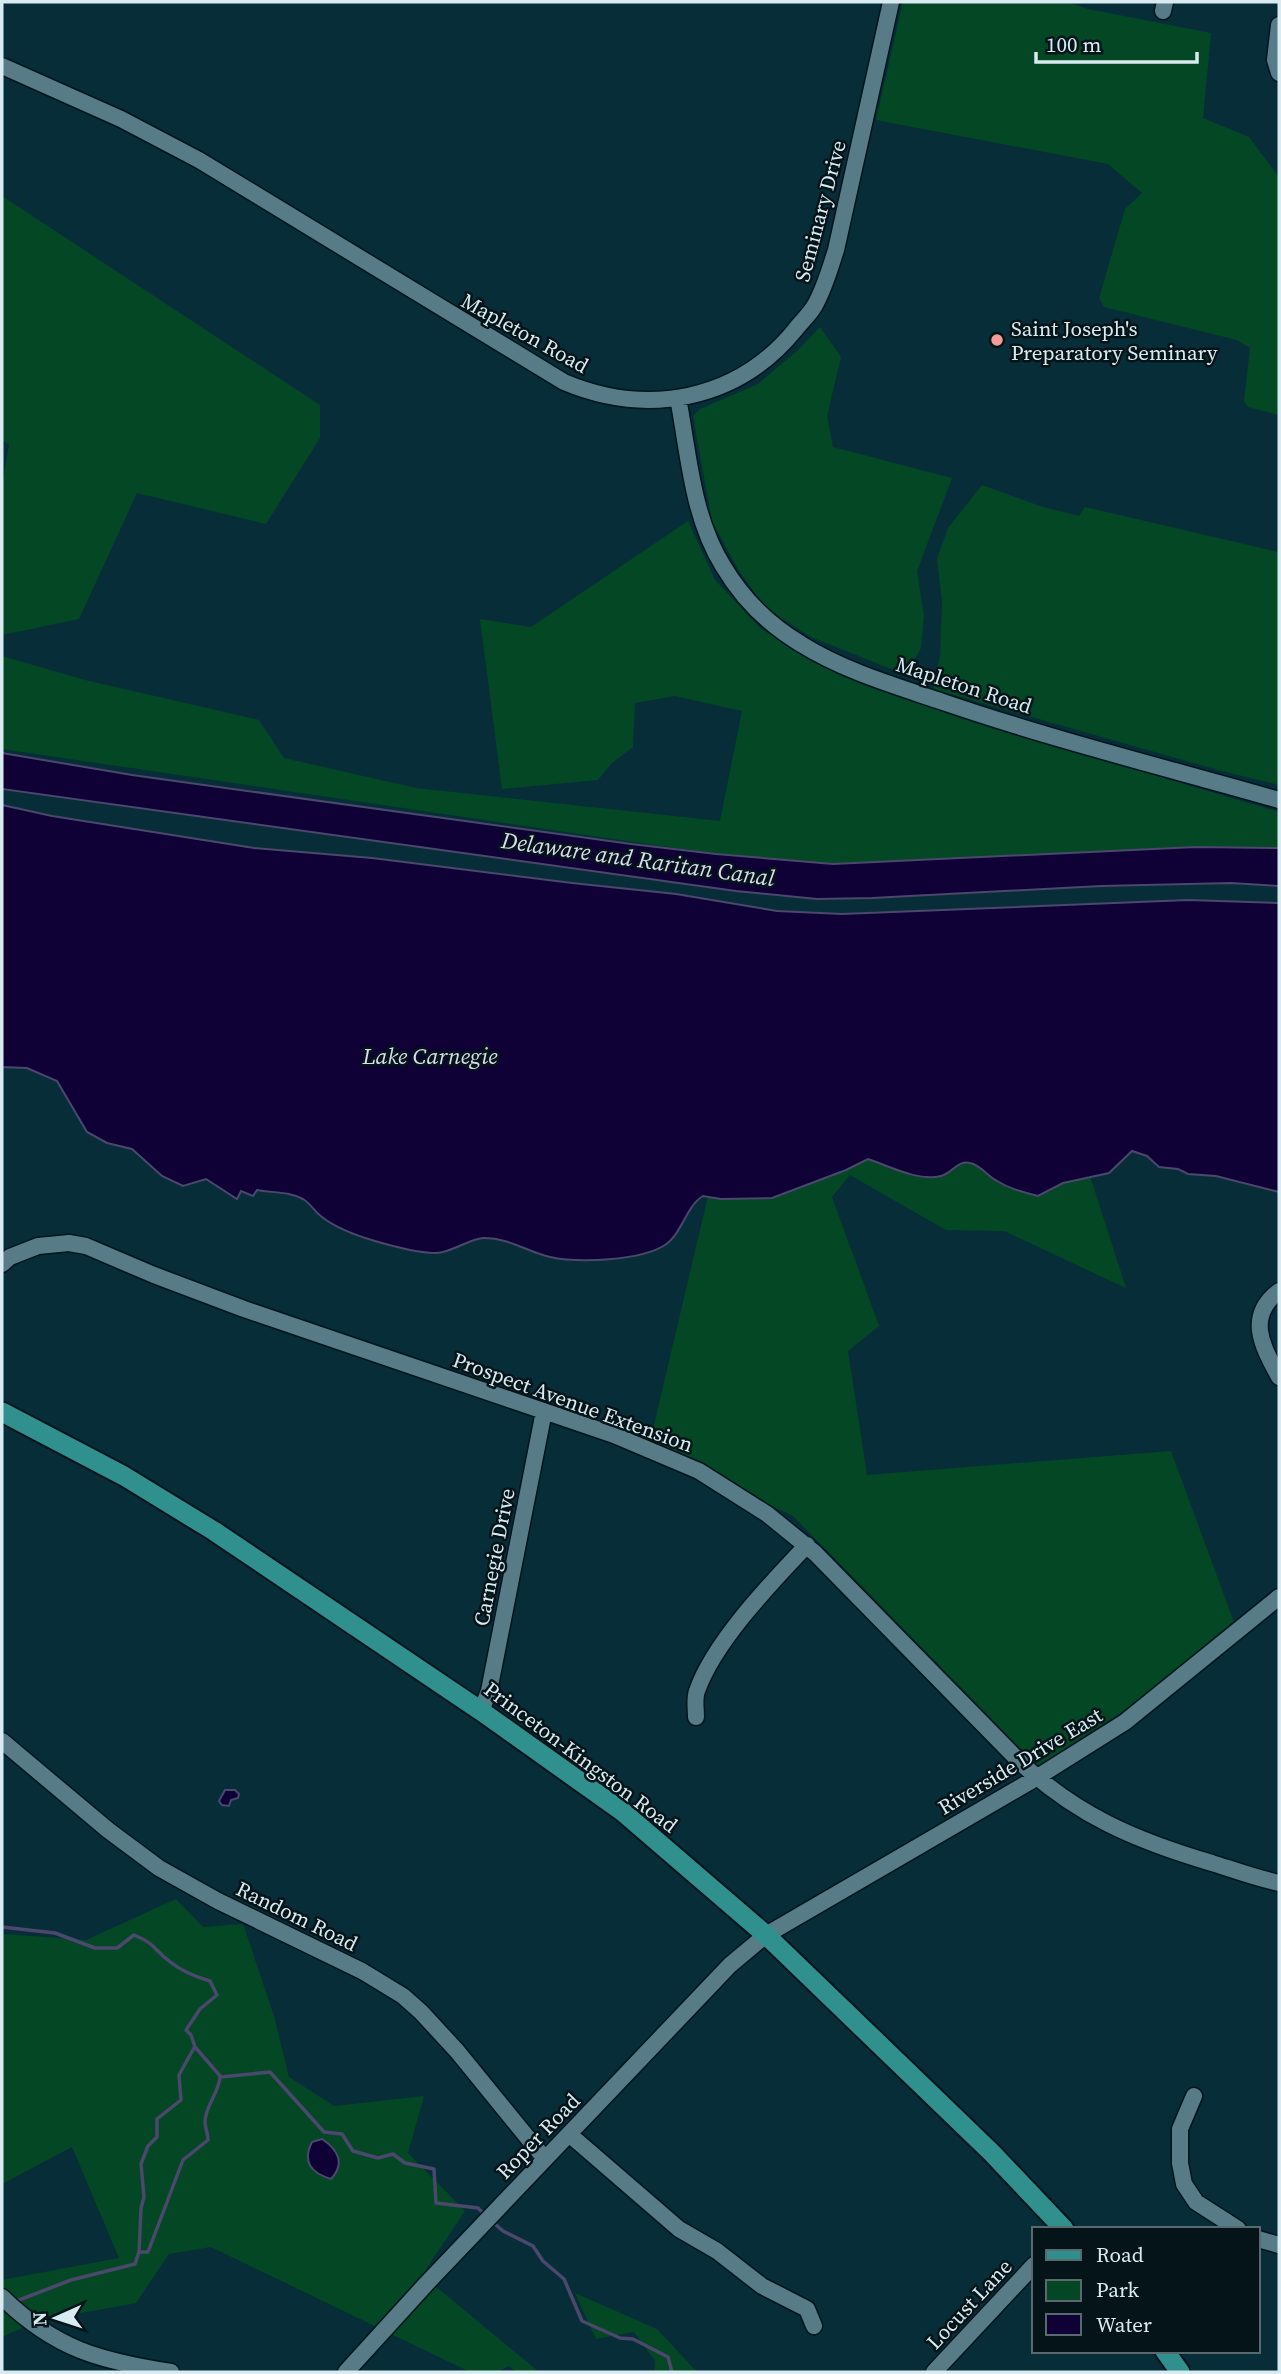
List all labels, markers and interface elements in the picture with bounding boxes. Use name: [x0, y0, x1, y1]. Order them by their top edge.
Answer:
scale bar: [1036, 21, 1197, 65]
text: 100 m: [1046, 30, 1101, 59]
street label: Seminary Drive: [787, 137, 853, 285]
street label: Mapleton Road: [456, 286, 594, 380]
place label: Saint Joseph's Preparatory Seminary: [1011, 314, 1218, 367]
marker: Saint Joseph's Preparatory Seminary: [989, 332, 1005, 348]
street label: Mapleton Road: [892, 649, 1036, 721]
water label: Delaware and Raritan Canal: [498, 824, 777, 894]
water label: Lake Carnegie: [361, 1040, 498, 1072]
street label: Prospect Avenue Extension: [449, 1345, 697, 1459]
street label: Carnegie Drive: [466, 1486, 522, 1628]
street label: Princeton-Kingston Road: [478, 1675, 684, 1839]
street label: Riverside Drive East: [932, 1700, 1108, 1822]
street label: Random Road: [231, 1874, 363, 1958]
street label: Roper Road: [490, 2087, 586, 2185]
legend: [1032, 2227, 1260, 2353]
text: Road: [1096, 2240, 1144, 2269]
street label: Locust Lane: [920, 2252, 1018, 2356]
text: Park: [1096, 2275, 1140, 2304]
north arrow: [21, 2283, 91, 2353]
text: Water: [1096, 2310, 1152, 2339]
text: N: [26, 2311, 52, 2326]

